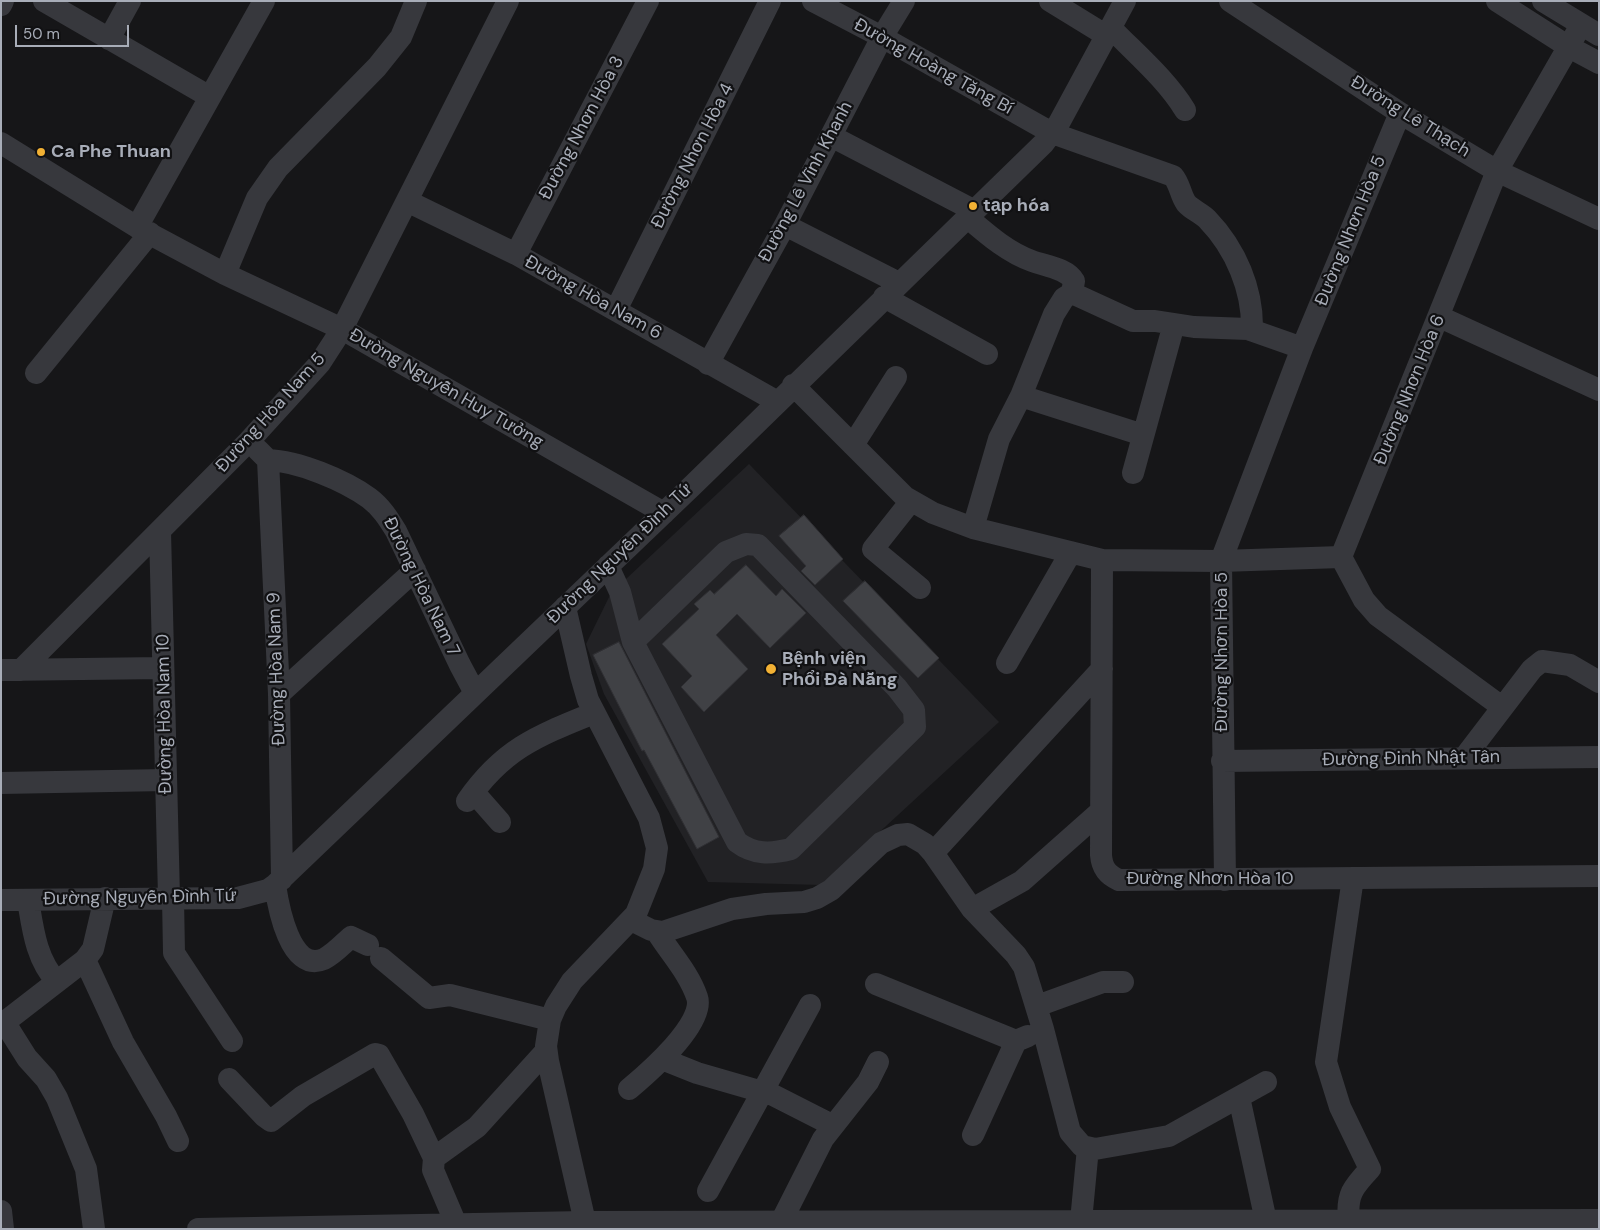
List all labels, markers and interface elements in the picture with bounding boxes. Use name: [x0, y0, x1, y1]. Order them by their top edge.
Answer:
street label: Đường Hoàng Tăng Bí: [850, 14, 1016, 120]
scale bar: [18, 15, 131, 47]
text: 50 m: [23, 24, 60, 44]
street label: Đường Nhơn Hòa 3: [535, 52, 629, 204]
street label: Đường Lê Thạch: [1346, 72, 1474, 162]
street label: Đường Nhơn Hòa 4: [647, 80, 739, 232]
street label: Đường Lê Vĩnh Khanh: [755, 98, 857, 266]
place label: Ca Phe Thuan: [51, 141, 171, 163]
marker: Ca Phe Thuan: [35, 146, 47, 158]
street label: Đường Nhơn Hòa 5: [1311, 153, 1391, 309]
place label: tạp hóa: [983, 195, 1049, 217]
marker: tạp hóa: [967, 200, 979, 212]
street label: Đường Hòa Nam 6: [521, 251, 665, 345]
street label: Đường Nhơn Hòa 6: [1370, 312, 1450, 468]
street label: Đường Nguyễn Huy Tưởng: [345, 324, 547, 454]
street label: Đường Hòa Nam 5: [212, 349, 330, 477]
street label: Đường Nguyễn Đình Tứ: [543, 479, 697, 629]
street label: Đường Hòa Nam 7: [378, 514, 464, 660]
street label: Đường Nhơn Hòa 5: [1211, 572, 1233, 732]
street label: Đường Hòa Nam 9: [264, 592, 290, 746]
street label: Đường Hòa Nam 10: [153, 634, 177, 794]
place label: Bệnh viện Phổi Đà Nẵng: [782, 648, 898, 691]
marker: Bệnh viện Phổi Đà Nẵng: [764, 662, 778, 676]
street label: Đường Đinh Nhật Tân: [1322, 747, 1500, 771]
street label: Đường Nhơn Hòa 10: [1127, 868, 1293, 890]
street label: Đường Nguyễn Đình Tứ: [43, 886, 237, 910]

